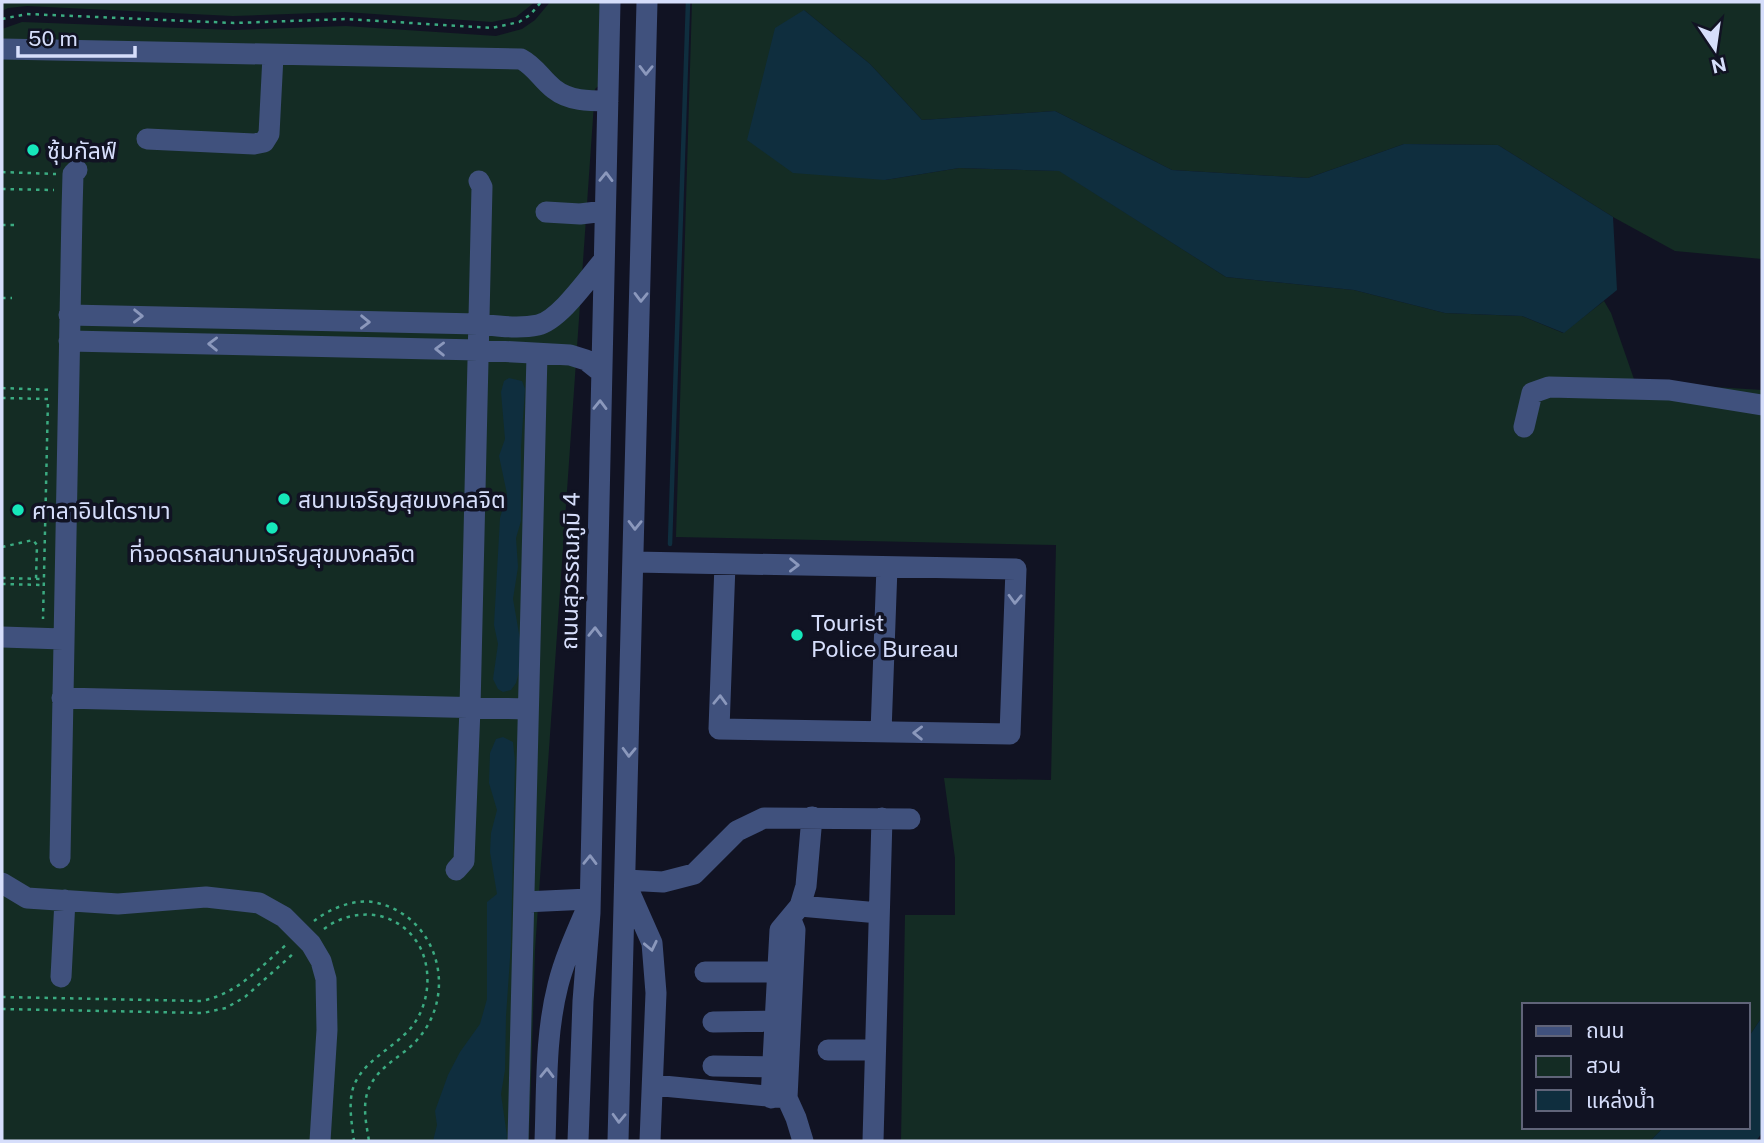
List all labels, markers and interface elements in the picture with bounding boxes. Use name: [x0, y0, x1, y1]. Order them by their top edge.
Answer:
scale bar: [18, 14, 135, 58]
north arrow: [1680, 14, 1750, 84]
text: 50 m: [28, 26, 78, 51]
text: N: [1709, 53, 1729, 78]
one-way arrow: [638, 65, 653, 76]
place label: ซุ้มกัลฟ์: [47, 137, 117, 165]
marker: ซุ้มกัลฟ์: [25, 142, 41, 158]
one-way arrow: [598, 171, 614, 182]
one-way arrow: [633, 292, 648, 303]
one-way arrow: [132, 309, 143, 324]
one-way arrow: [360, 314, 371, 329]
one-way arrow: [207, 337, 218, 352]
one-way arrow: [434, 342, 445, 357]
one-way arrow: [592, 399, 608, 409]
place label: สนามเจริญสุขมงคลจิต: [298, 486, 506, 514]
marker: สนามเจริญสุขมงคลจิต: [276, 491, 292, 507]
street label: ถนนสุวรรณภูมิ 4: [555, 492, 587, 650]
place label: ศาลาอินโดรามา: [32, 497, 171, 524]
marker: ศาลาอินโดรามา: [10, 502, 26, 518]
marker: ที่จอดรถสนามเจริญสุขมงคลจิต: [264, 520, 280, 536]
one-way arrow: [628, 520, 643, 531]
place label: ที่จอดรถสนามเจริญสุขมงคลจิต: [129, 538, 415, 568]
one-way arrow: [789, 557, 799, 573]
one-way arrow: [1007, 594, 1022, 605]
place label: Tourist Police Bureau: [811, 609, 959, 662]
one-way arrow: [587, 626, 603, 637]
marker: Tourist Police Bureau: [789, 627, 805, 643]
one-way arrow: [713, 695, 728, 706]
one-way arrow: [912, 725, 923, 741]
one-way arrow: [622, 747, 637, 758]
one-way arrow: [582, 854, 598, 864]
one-way arrow: [642, 939, 657, 951]
legend: [1522, 1003, 1750, 1129]
text: ถนน: [1586, 1018, 1624, 1043]
text: สวน: [1586, 1053, 1621, 1078]
one-way arrow: [539, 1067, 555, 1078]
text: แหล่งน้ำ: [1586, 1086, 1655, 1113]
one-way arrow: [611, 1113, 626, 1124]

